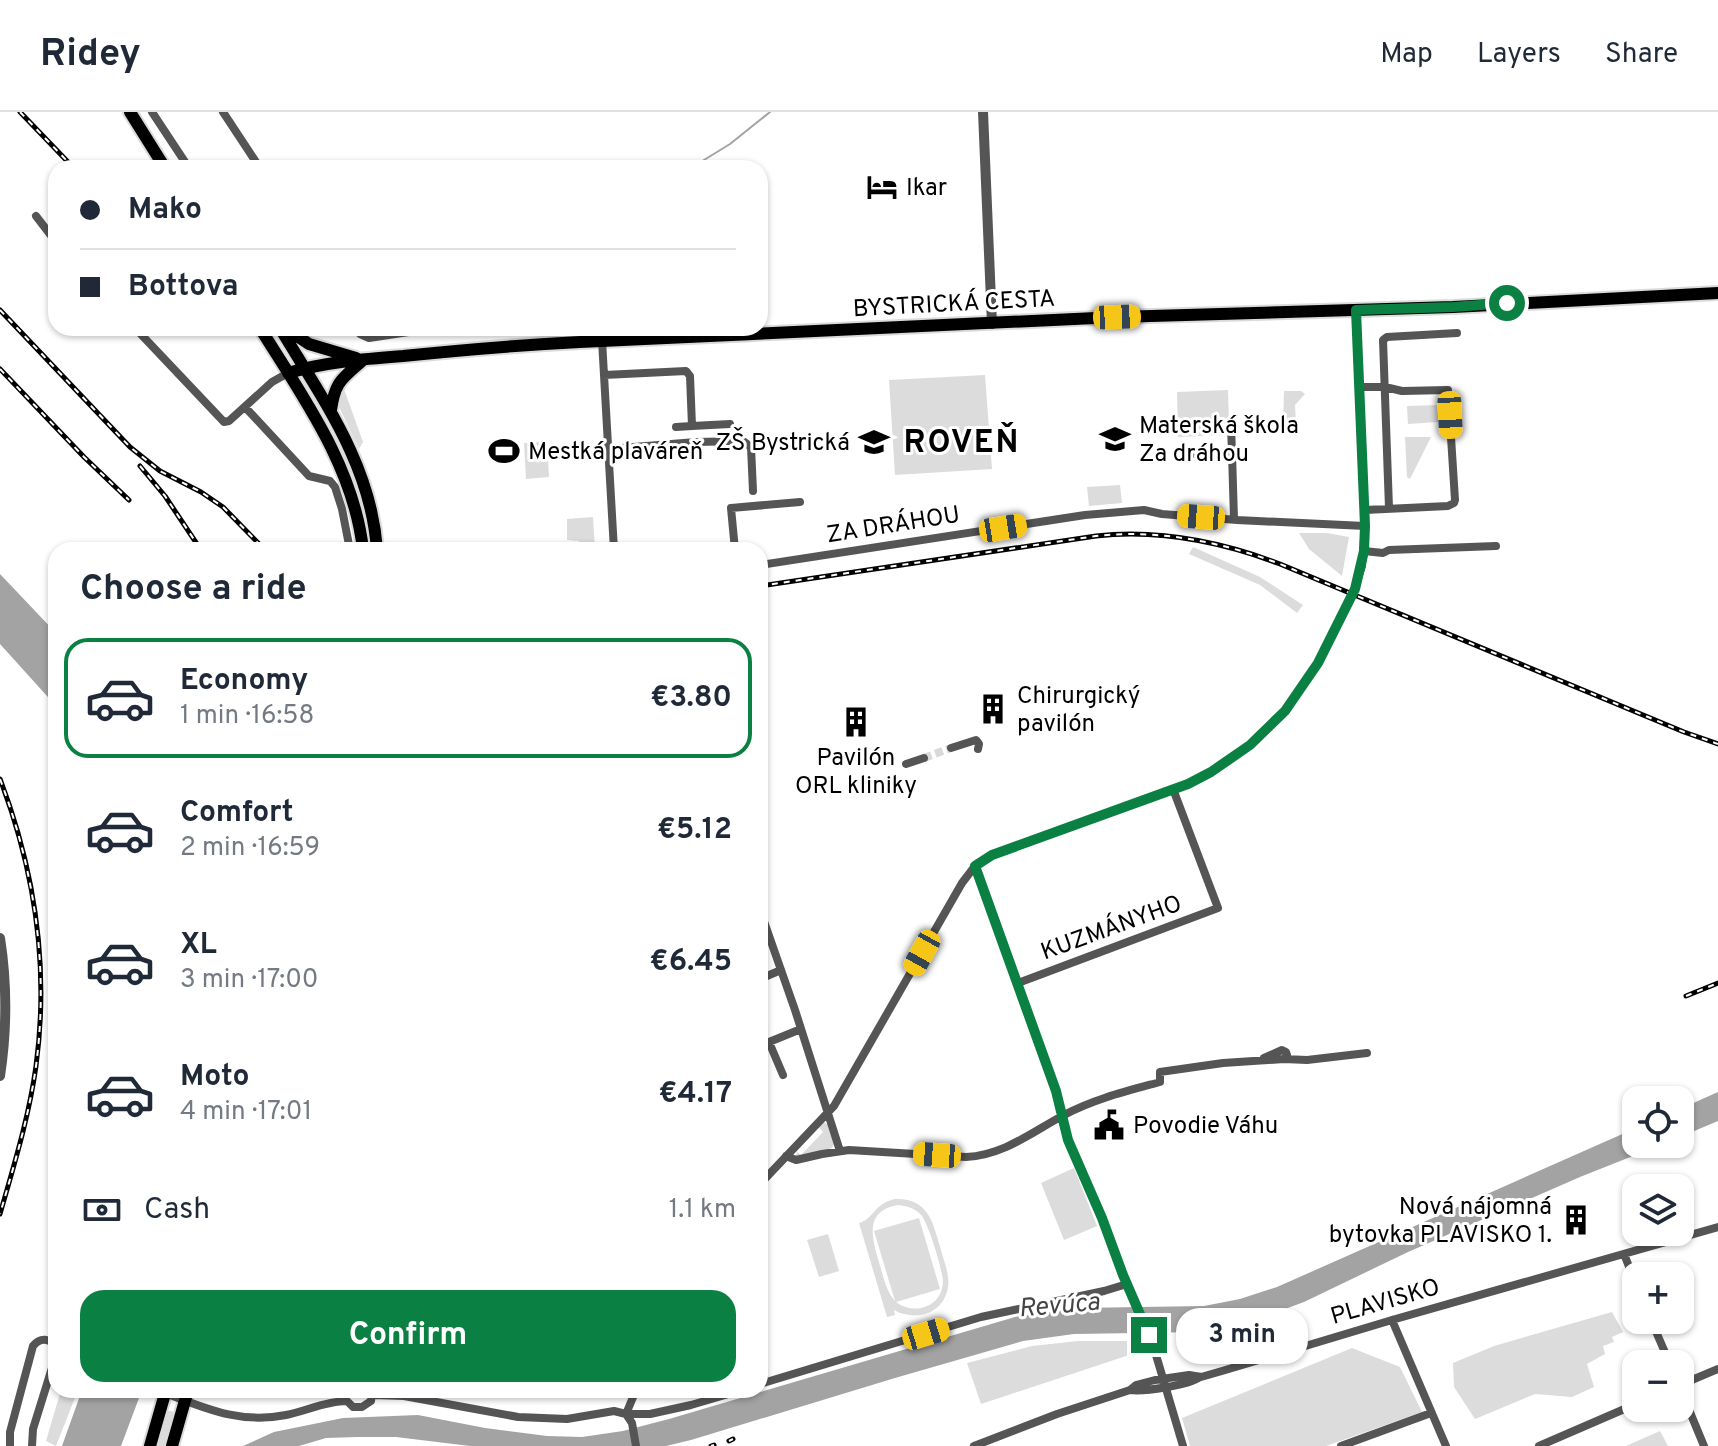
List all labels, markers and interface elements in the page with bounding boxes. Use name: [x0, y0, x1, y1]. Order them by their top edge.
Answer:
text: Ridey: [40, 31, 141, 80]
text: Map: [1380, 37, 1433, 73]
text: Layers: [1477, 37, 1561, 73]
text: Share: [1605, 37, 1678, 73]
hotel icon: Ikar: [865, 170, 899, 204]
place label: Ikar: [906, 174, 947, 204]
text: Mako: [128, 192, 202, 229]
text: Bottova: [128, 269, 239, 306]
street label: BYSTRICKÁ CESTA: [852, 283, 1056, 325]
route start: [1489, 285, 1525, 321]
car: [1093, 304, 1141, 330]
car: [1437, 390, 1463, 440]
place label: Materská škola Za dráhou: [1139, 412, 1299, 470]
district label: ROVEŇ: [903, 422, 1021, 464]
school or university icon: Materská škola Za dráhou: [1098, 422, 1132, 456]
school or university icon: ZŠ Bystrická: [857, 425, 891, 459]
place label: ZŠ Bystrická: [716, 427, 850, 459]
sports icon: Mestká plaváreň: [487, 434, 521, 468]
place label: Mestká plaváreň: [528, 438, 703, 468]
street label: ZA DRÁHOU: [824, 499, 962, 551]
car: [1176, 503, 1226, 531]
car: [977, 512, 1029, 544]
text: Choose a ride: [80, 567, 306, 613]
icon: car: [84, 662, 156, 734]
text: Economy: [180, 663, 308, 700]
text: €3.80: [650, 680, 732, 717]
place label: Chirurgický pavilón: [1017, 682, 1140, 740]
building icon: Chirurgický pavilón: [976, 692, 1010, 726]
text: 1 min · 16:58: [180, 700, 314, 733]
building icon: Pavilón ORL kliniky: [839, 705, 873, 739]
place label: Pavilón ORL kliniky: [795, 744, 917, 802]
icon: car: [84, 794, 156, 866]
text: Comfort: [180, 795, 293, 832]
text: €5.12: [657, 812, 732, 849]
text: 2 min · 16:59: [180, 832, 320, 865]
street label: KUZMÁNYHO: [1036, 888, 1186, 968]
icon: car: [84, 926, 156, 998]
car: [900, 926, 944, 980]
text: XL: [180, 927, 217, 964]
text: €6.45: [650, 944, 732, 981]
text: 3 min · 17:00: [180, 964, 318, 997]
icon: car: [84, 1058, 156, 1130]
text: Moto: [180, 1059, 250, 1096]
text: €4.17: [658, 1076, 732, 1113]
map controls: [1622, 1086, 1694, 1422]
button: locate: [1622, 1086, 1694, 1158]
text: 4 min · 17:01: [180, 1096, 312, 1129]
public building icon: Povodie Váhu: [1092, 1108, 1126, 1142]
place label: Povodie Váhu: [1133, 1112, 1278, 1142]
car: [912, 1141, 962, 1169]
button: layers: [1622, 1174, 1694, 1246]
icon: cash: [80, 1188, 124, 1232]
text: Cash: [144, 1192, 210, 1229]
place label: Nová nájomná bytovka PLAVISKO 1.: [1329, 1193, 1552, 1251]
text: 1.1 km: [669, 1194, 736, 1227]
building icon: Nová nájomná bytovka PLAVISKO 1.: [1559, 1203, 1593, 1237]
button: +: [1622, 1262, 1694, 1334]
street label: PLAVISKO: [1327, 1273, 1444, 1333]
water label: Revúca: [1017, 1286, 1102, 1326]
button: Confirm: [80, 1290, 736, 1382]
callout: 3 min: [1177, 1307, 1309, 1363]
car: [900, 1316, 952, 1352]
route end: [1131, 1317, 1167, 1353]
text: 3 min: [1208, 1319, 1276, 1352]
button: −: [1622, 1350, 1694, 1422]

